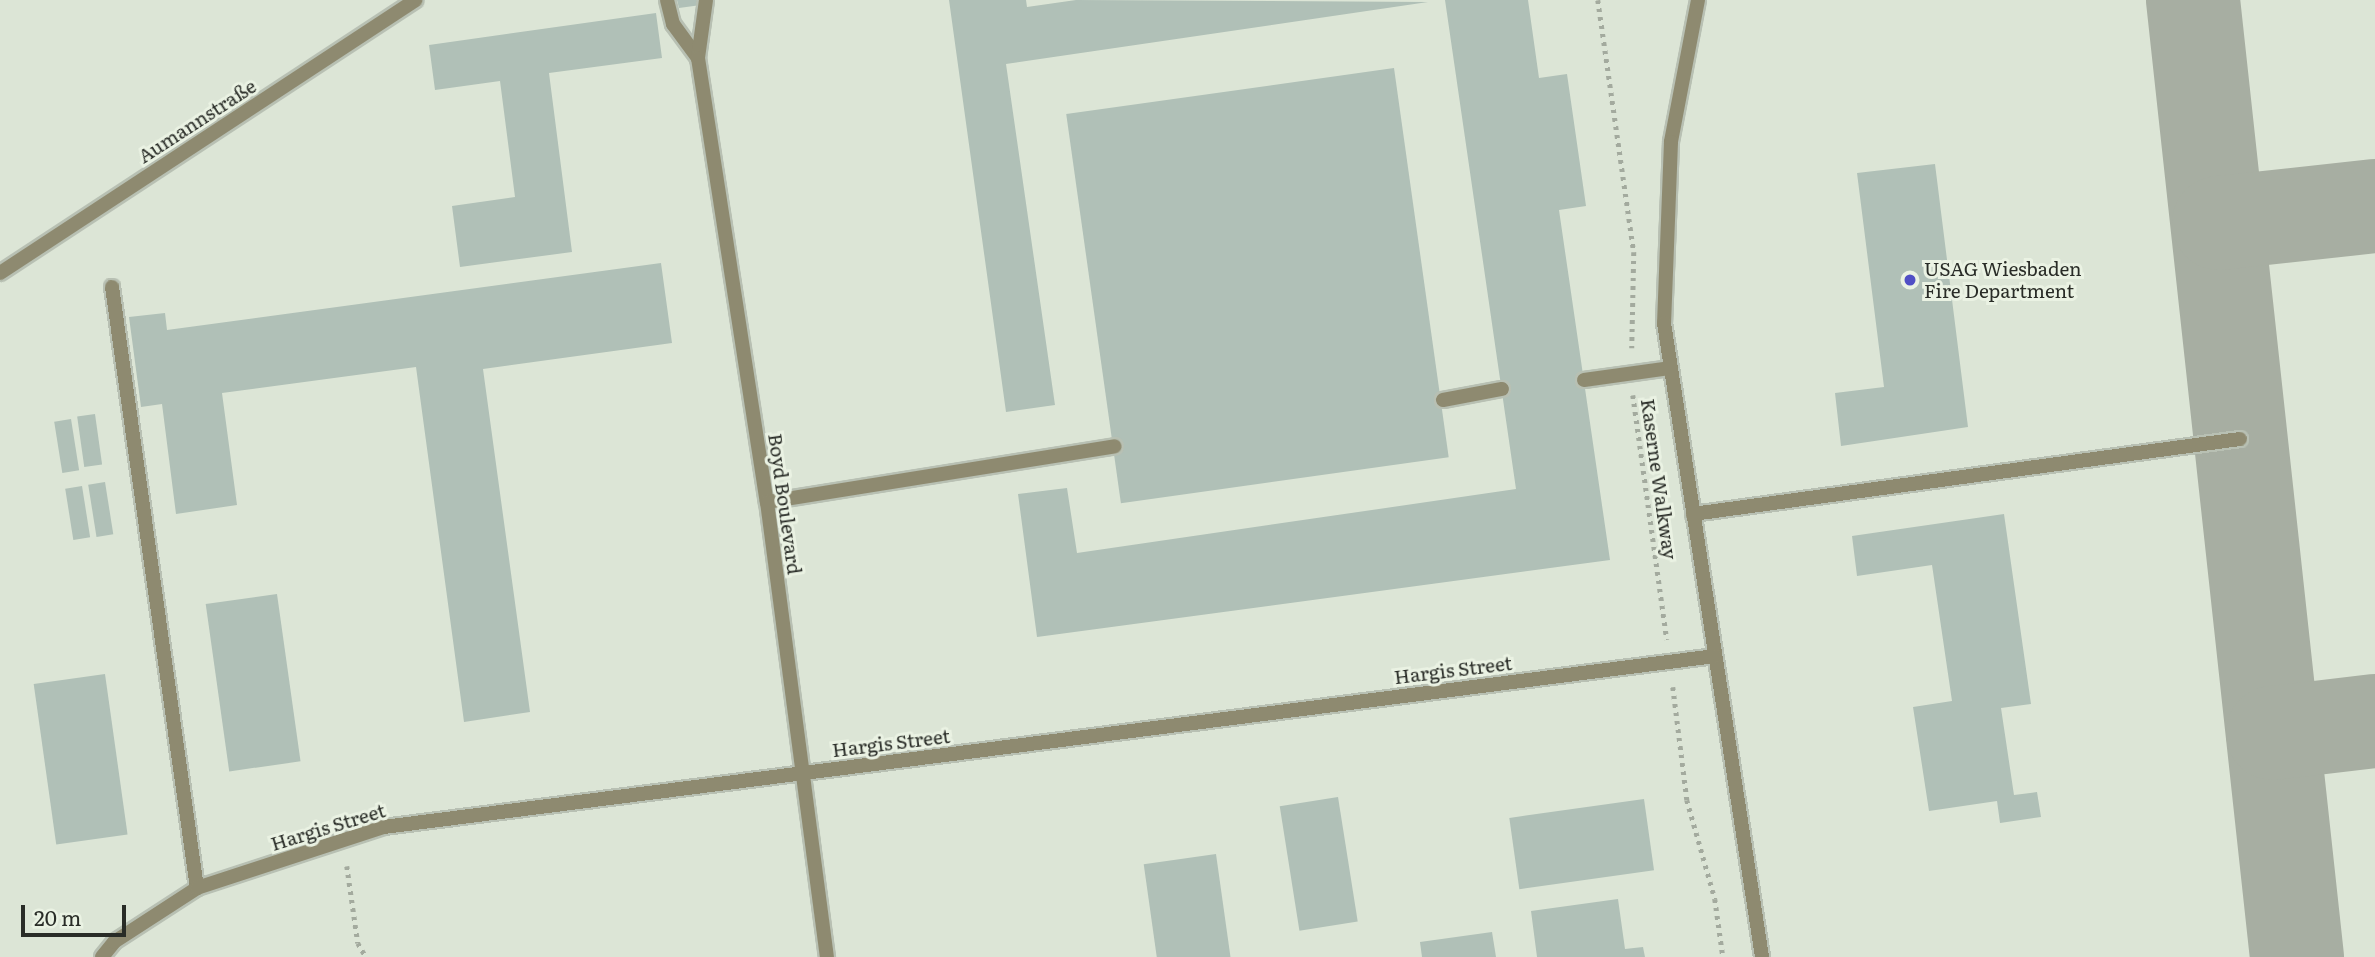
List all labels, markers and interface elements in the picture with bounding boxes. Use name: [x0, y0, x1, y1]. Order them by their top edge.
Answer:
street label: Aumannstraße: [134, 74, 260, 168]
place label: USAG Wiesbaden Fire Department: [1924, 258, 2082, 302]
marker: USAG Wiesbaden Fire Department: [1902, 272, 1918, 288]
street label: Kaserne Walkway: [1636, 397, 1682, 561]
street label: Boyd Boulevard: [764, 432, 806, 576]
street label: Hargis Street: [1393, 651, 1513, 689]
street label: Hargis Street: [831, 724, 951, 762]
street label: Hargis Street: [268, 799, 388, 855]
scale bar: [24, 890, 130, 934]
text: 20 m: [34, 901, 81, 932]

